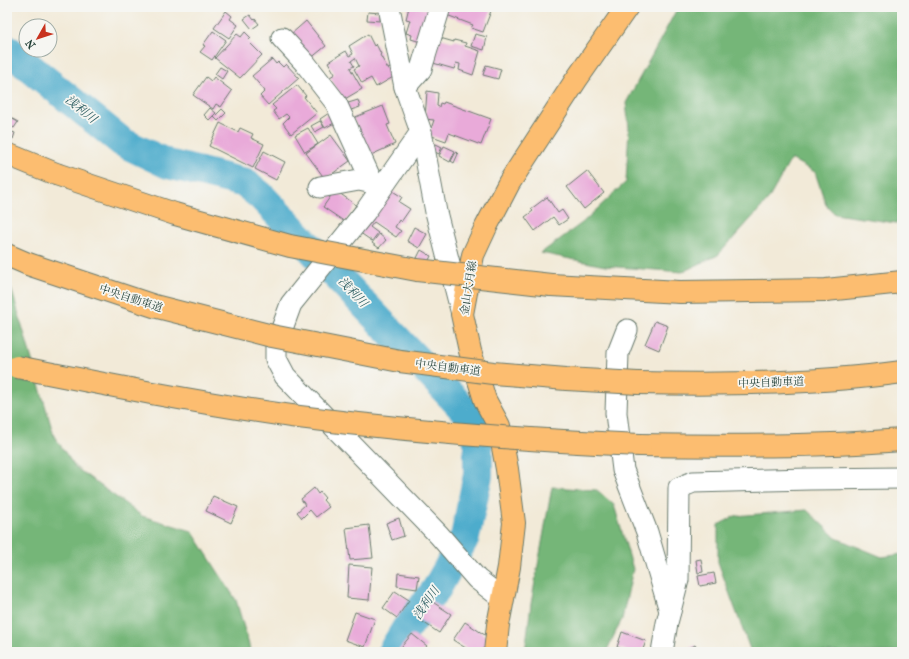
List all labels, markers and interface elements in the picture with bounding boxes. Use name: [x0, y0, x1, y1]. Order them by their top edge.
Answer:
north arrow: [18, 18, 58, 58]
text: N: [23, 36, 38, 51]
water label: 浅利川: [63, 92, 101, 127]
street label: 金山大月線: [458, 260, 479, 316]
water label: 浅利川: [336, 274, 372, 311]
street label: 中央自動車道: [97, 282, 164, 315]
street label: 中央自動車道: [414, 357, 481, 378]
street label: 中央自動車道: [738, 375, 804, 390]
water label: 浅利川: [410, 583, 443, 622]

